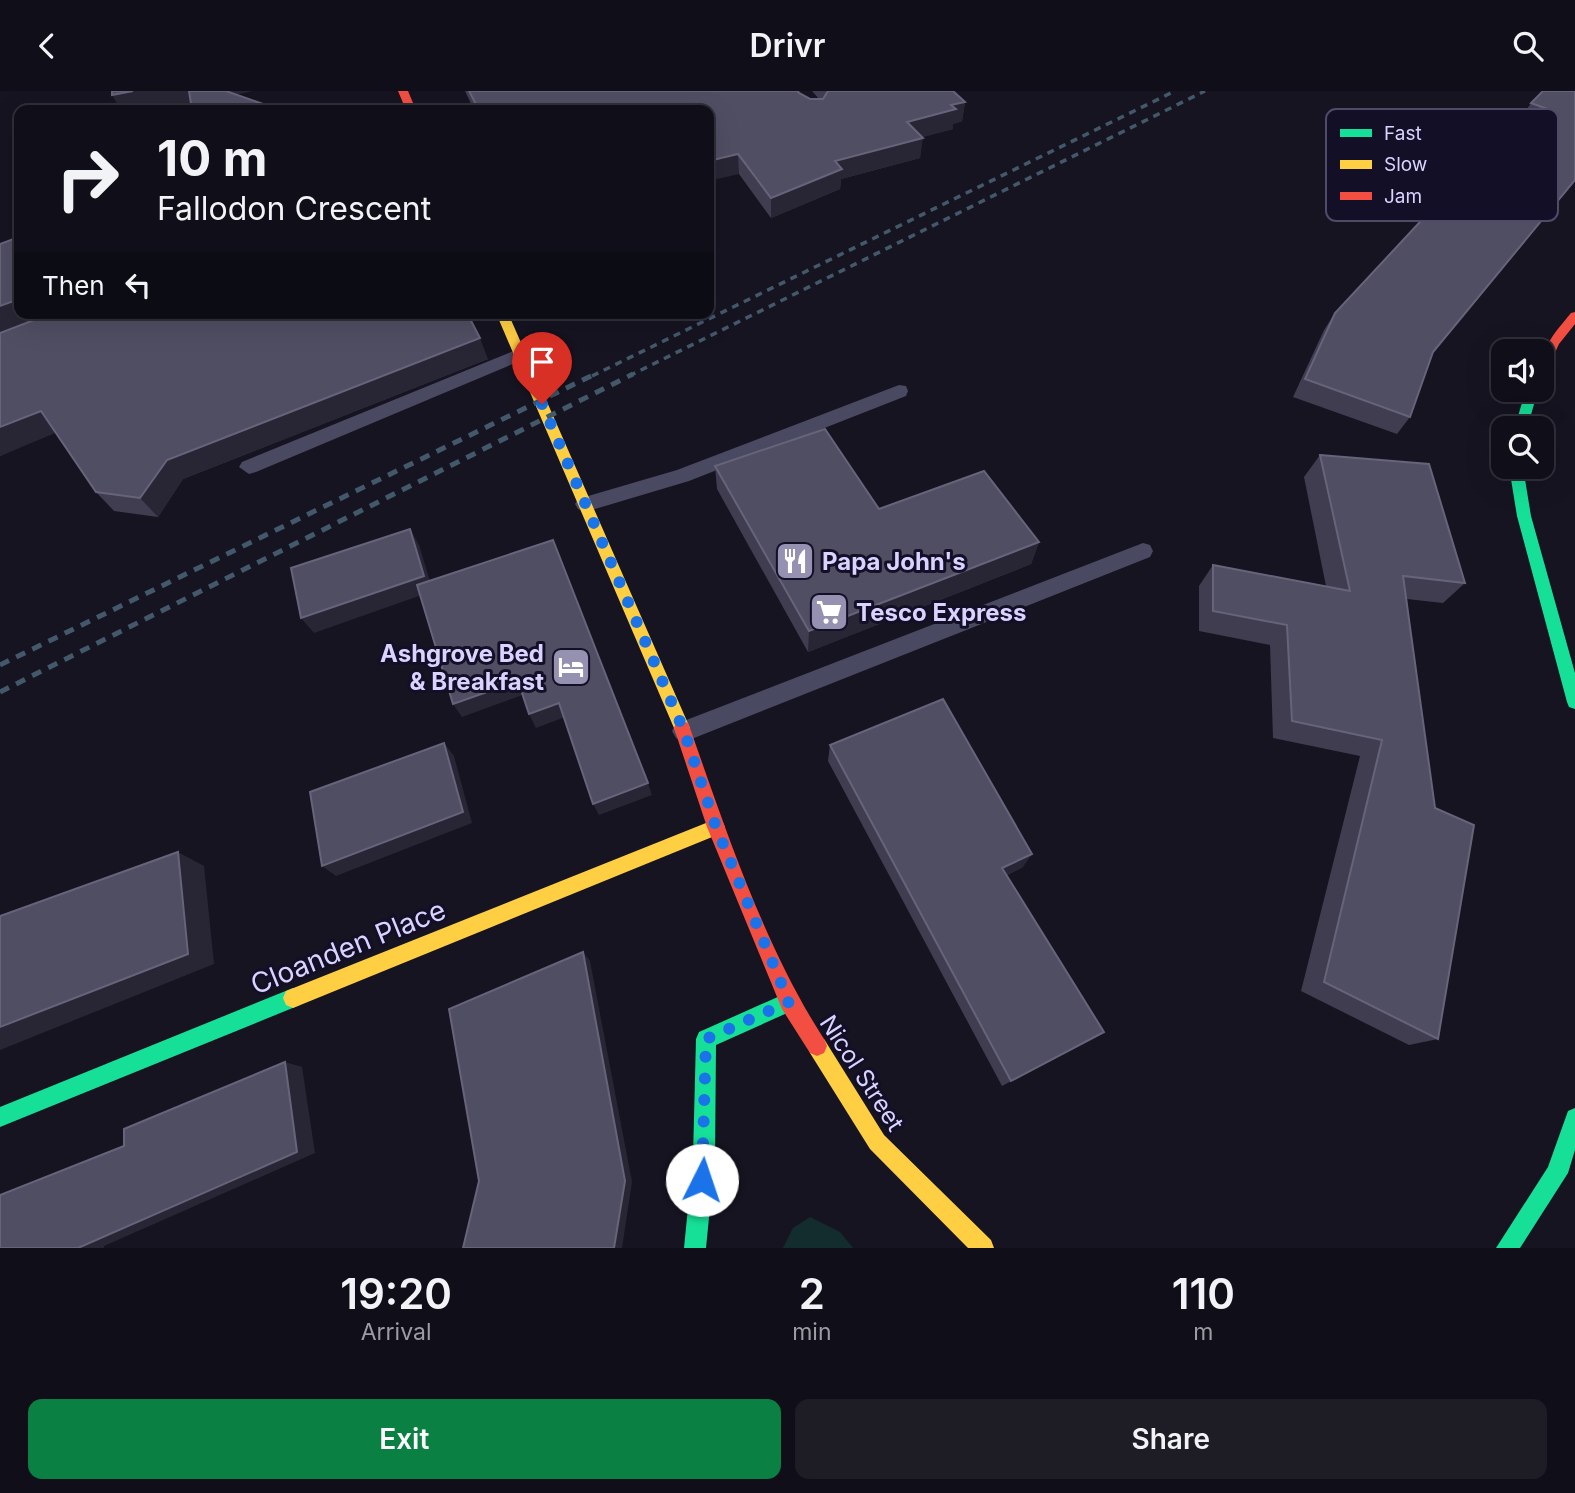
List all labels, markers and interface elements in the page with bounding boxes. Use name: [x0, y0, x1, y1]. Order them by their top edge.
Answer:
text: Drivr: [750, 26, 825, 65]
icon: back: [28, 27, 66, 65]
icon: search: [1509, 27, 1547, 65]
legend: [1326, 109, 1558, 221]
text: Fast: [1384, 122, 1422, 145]
text: 10 m: [157, 129, 268, 188]
icon: right: [42, 133, 133, 224]
text: Slow: [1384, 153, 1427, 176]
text: Jam: [1384, 185, 1422, 208]
text: Fallodon Crescent: [157, 189, 431, 228]
icon: left: [119, 266, 157, 304]
text: Then: [42, 270, 105, 301]
pin: [512, 332, 572, 404]
map controls: [1491, 339, 1554, 479]
button: sound: [1491, 339, 1554, 402]
icon: arrive: [523, 343, 561, 381]
button: search: [1491, 416, 1554, 479]
restaurant icon: Papa John's: [774, 540, 816, 582]
place label: Papa John's: [822, 547, 966, 576]
supermarket icon: Tesco Express: [808, 591, 850, 633]
place label: Tesco Express: [856, 598, 1026, 627]
place label: Ashgrove Bed & Breakfast: [380, 639, 544, 696]
hotel icon: Ashgrove Bed & Breakfast: [550, 646, 592, 688]
street label: Cloanden Place: [246, 892, 450, 1002]
street label: Nicol Street: [814, 1010, 910, 1136]
position arrow: [665, 1143, 739, 1217]
text: 19:20: [340, 1268, 452, 1319]
text: 2: [799, 1268, 825, 1319]
text: 110: [1172, 1268, 1235, 1319]
text: Arrival: [361, 1318, 431, 1346]
text: min: [792, 1318, 831, 1346]
text: m: [1193, 1318, 1213, 1346]
button: Exit: [28, 1399, 781, 1479]
button: Share: [795, 1399, 1547, 1479]

